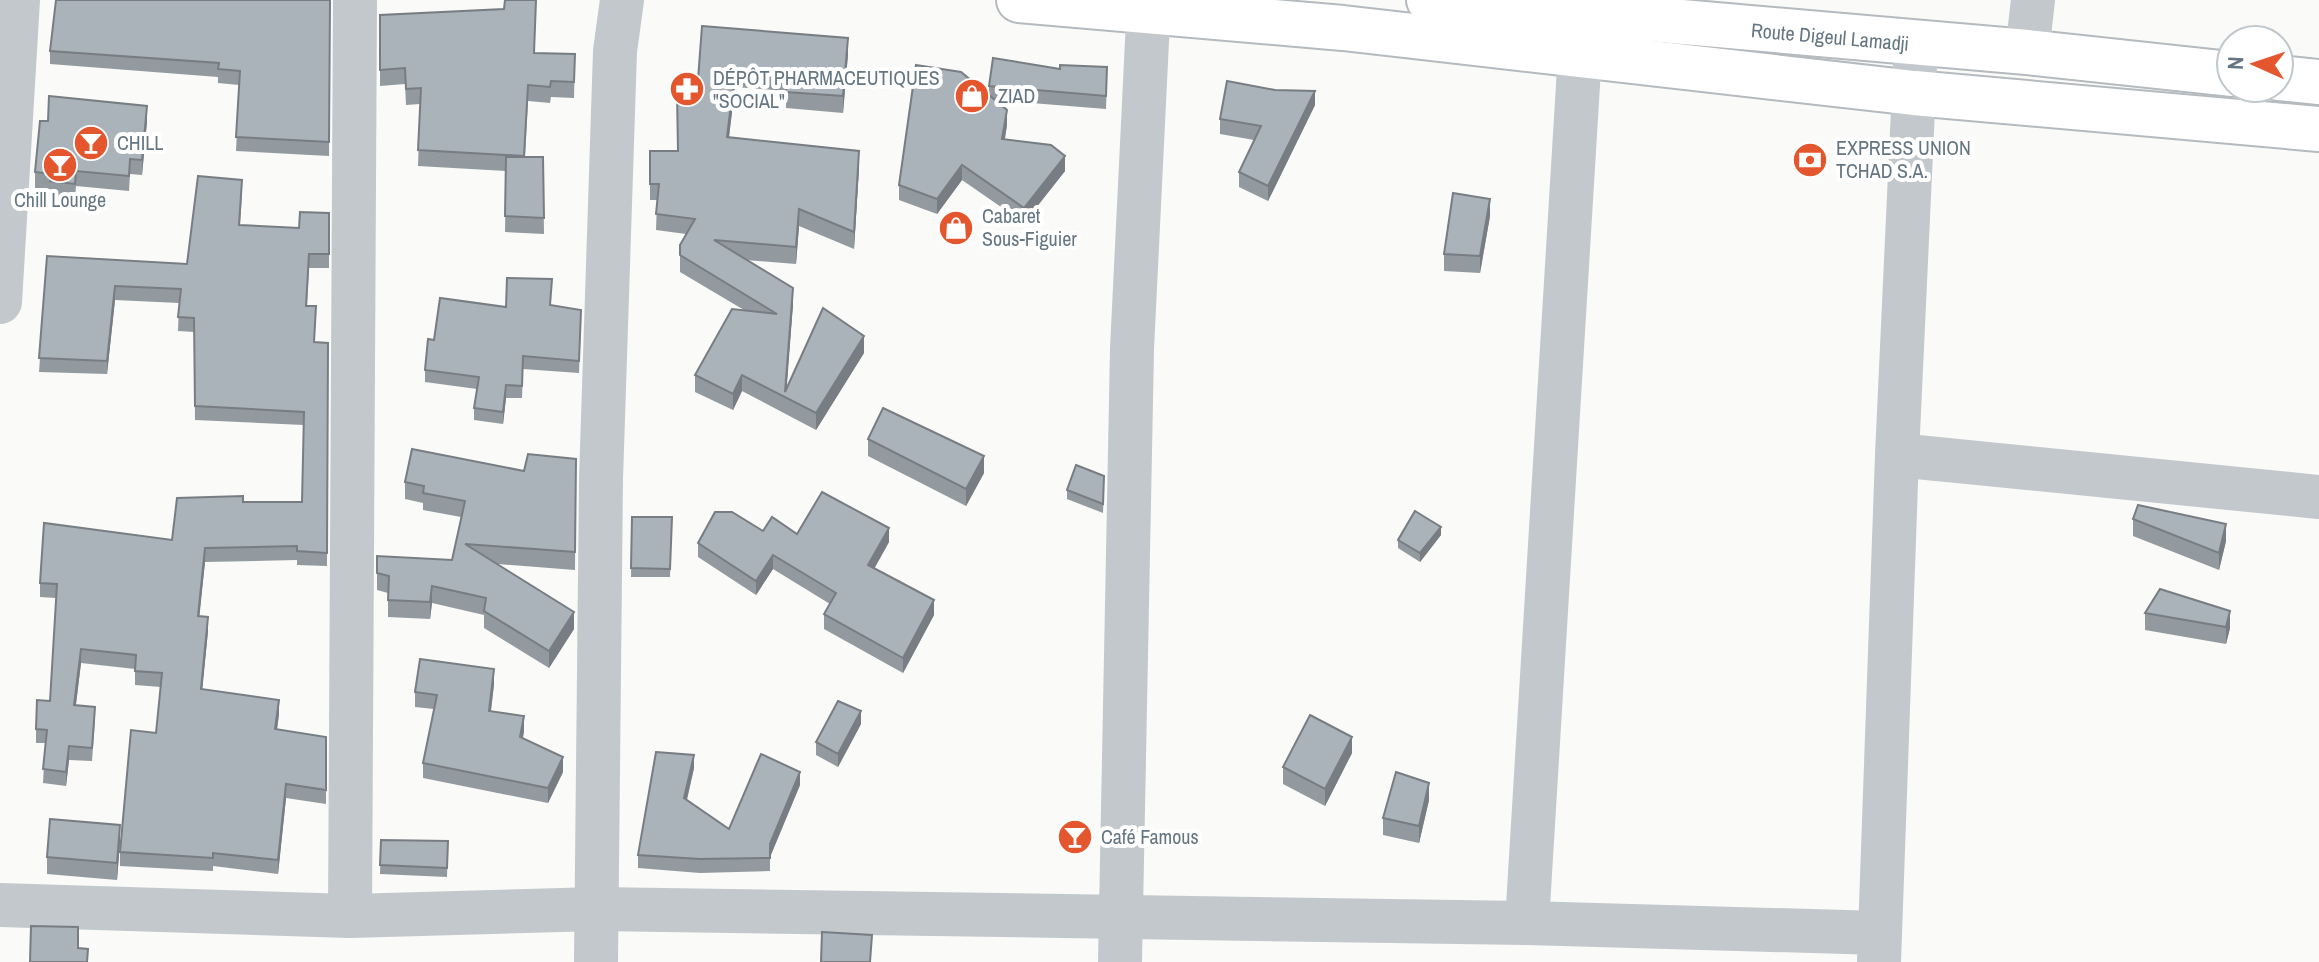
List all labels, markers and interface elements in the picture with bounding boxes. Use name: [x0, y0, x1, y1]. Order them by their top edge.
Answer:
street label: Route Digeul Lamadji: [1750, 16, 1910, 57]
north arrow: [2215, 24, 2295, 104]
text: N: [2220, 56, 2250, 70]
place label: DÉPÔT PHARMACEUTIQUES "SOCIAL": [713, 64, 940, 114]
pharmacy icon: DÉPÔT PHARMACEUTIQUES "SOCIAL": [668, 70, 706, 108]
shop icon: ZIAD: [953, 77, 991, 115]
place label: ZIAD: [998, 82, 1035, 109]
bar icon: CHILL: [72, 124, 110, 162]
place label: CHILL: [117, 129, 163, 156]
place label: EXPRESS UNION TCHAD S.A.: [1836, 134, 1971, 184]
bank icon: EXPRESS UNION TCHAD S.A.: [1791, 141, 1829, 179]
bar icon: Chill Lounge: [41, 146, 79, 184]
place label: Chill Lounge: [14, 186, 106, 213]
place label: Cabaret Sous-Figuier: [982, 202, 1077, 252]
shop icon: Cabaret Sous-Figuier: [937, 209, 975, 247]
bar icon: Café Famous: [1056, 818, 1094, 856]
place label: Café Famous: [1101, 823, 1199, 850]

